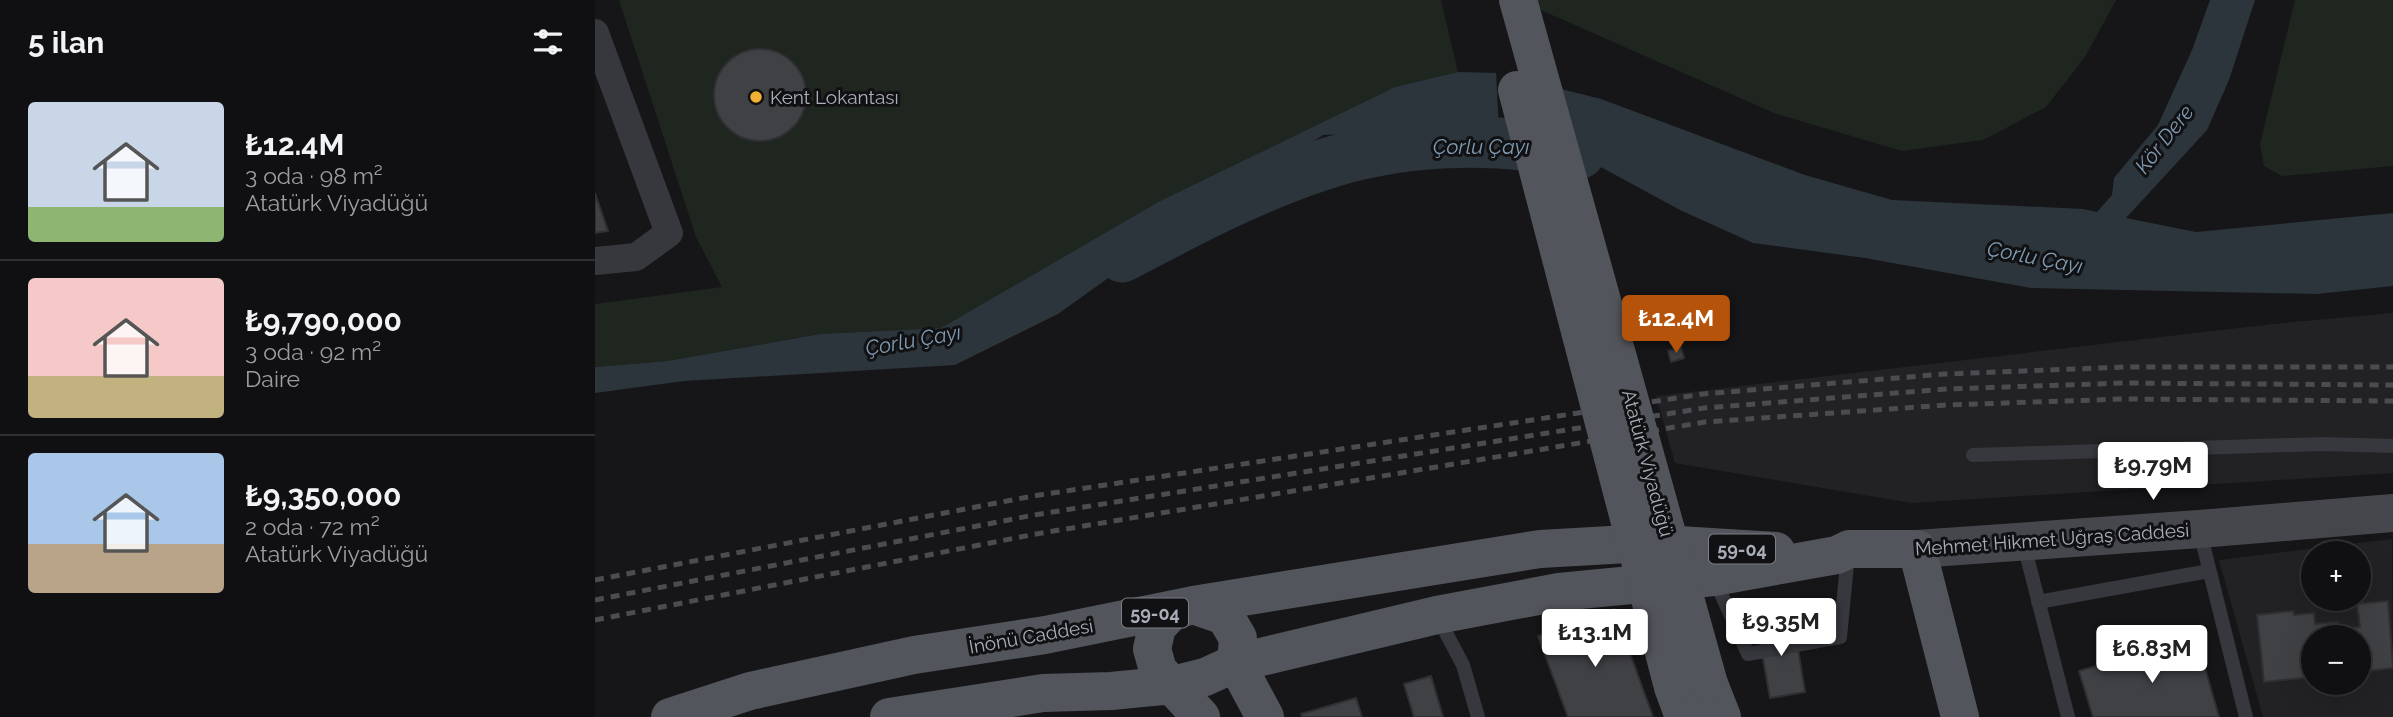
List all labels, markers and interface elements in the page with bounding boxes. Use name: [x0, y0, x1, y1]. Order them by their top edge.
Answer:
icon: filters: [529, 23, 567, 61]
text: 5 ilan: [28, 25, 104, 60]
place label: Kent Lokantası: [770, 86, 899, 108]
marker: Kent Lokantası: [748, 89, 764, 105]
water label: Kör Dere: [2129, 100, 2199, 178]
text: ₺12.4M: [245, 127, 344, 162]
icon: home: [84, 130, 168, 214]
water label: Çorlu Çayı: [1433, 134, 1529, 159]
text: 3 oda · 98 m²: [245, 162, 383, 189]
text: Atatürk Viyadüğü: [245, 189, 428, 216]
water label: Çorlu Çayı: [1985, 236, 2085, 278]
pin: ₺12.4M: [1619, 296, 1733, 355]
text: ₺9,790,000: [245, 303, 402, 338]
text: ₺12.4M: [1638, 304, 1714, 331]
icon: home: [84, 306, 168, 390]
water label: Çorlu Çayı: [863, 319, 963, 361]
text: 3 oda · 92 m²: [245, 338, 381, 365]
text: Daire: [245, 365, 300, 392]
street label: Atatürk Viyadüğü: [1618, 387, 1678, 539]
pin: ₺9.79M: [2096, 442, 2210, 502]
text: ₺9.79M: [2114, 451, 2192, 478]
text: ₺9,350,000: [245, 478, 401, 513]
icon: home: [84, 481, 168, 565]
text: 2 oda · 72 m²: [245, 513, 380, 540]
street label: Mehmet Hikmet Uğraş Caddesi: [1914, 518, 2190, 560]
road number: 59-04: [1709, 534, 1775, 564]
text: Atatürk Viyadüğü: [245, 540, 428, 567]
map controls: [2301, 541, 2371, 695]
button: +: [2301, 541, 2371, 611]
road number: 59-04: [1122, 598, 1188, 628]
pin: ₺9.35M: [1724, 598, 1838, 658]
text: ₺9.35M: [1742, 607, 1820, 634]
pin: ₺13.1M: [1538, 610, 1652, 669]
street label: İnönü Caddesi: [967, 614, 1095, 658]
text: ₺13.1M: [1558, 618, 1632, 645]
button: −: [2301, 625, 2371, 695]
pin: ₺6.83M: [2095, 626, 2209, 685]
text: ₺6.83M: [2112, 634, 2192, 661]

